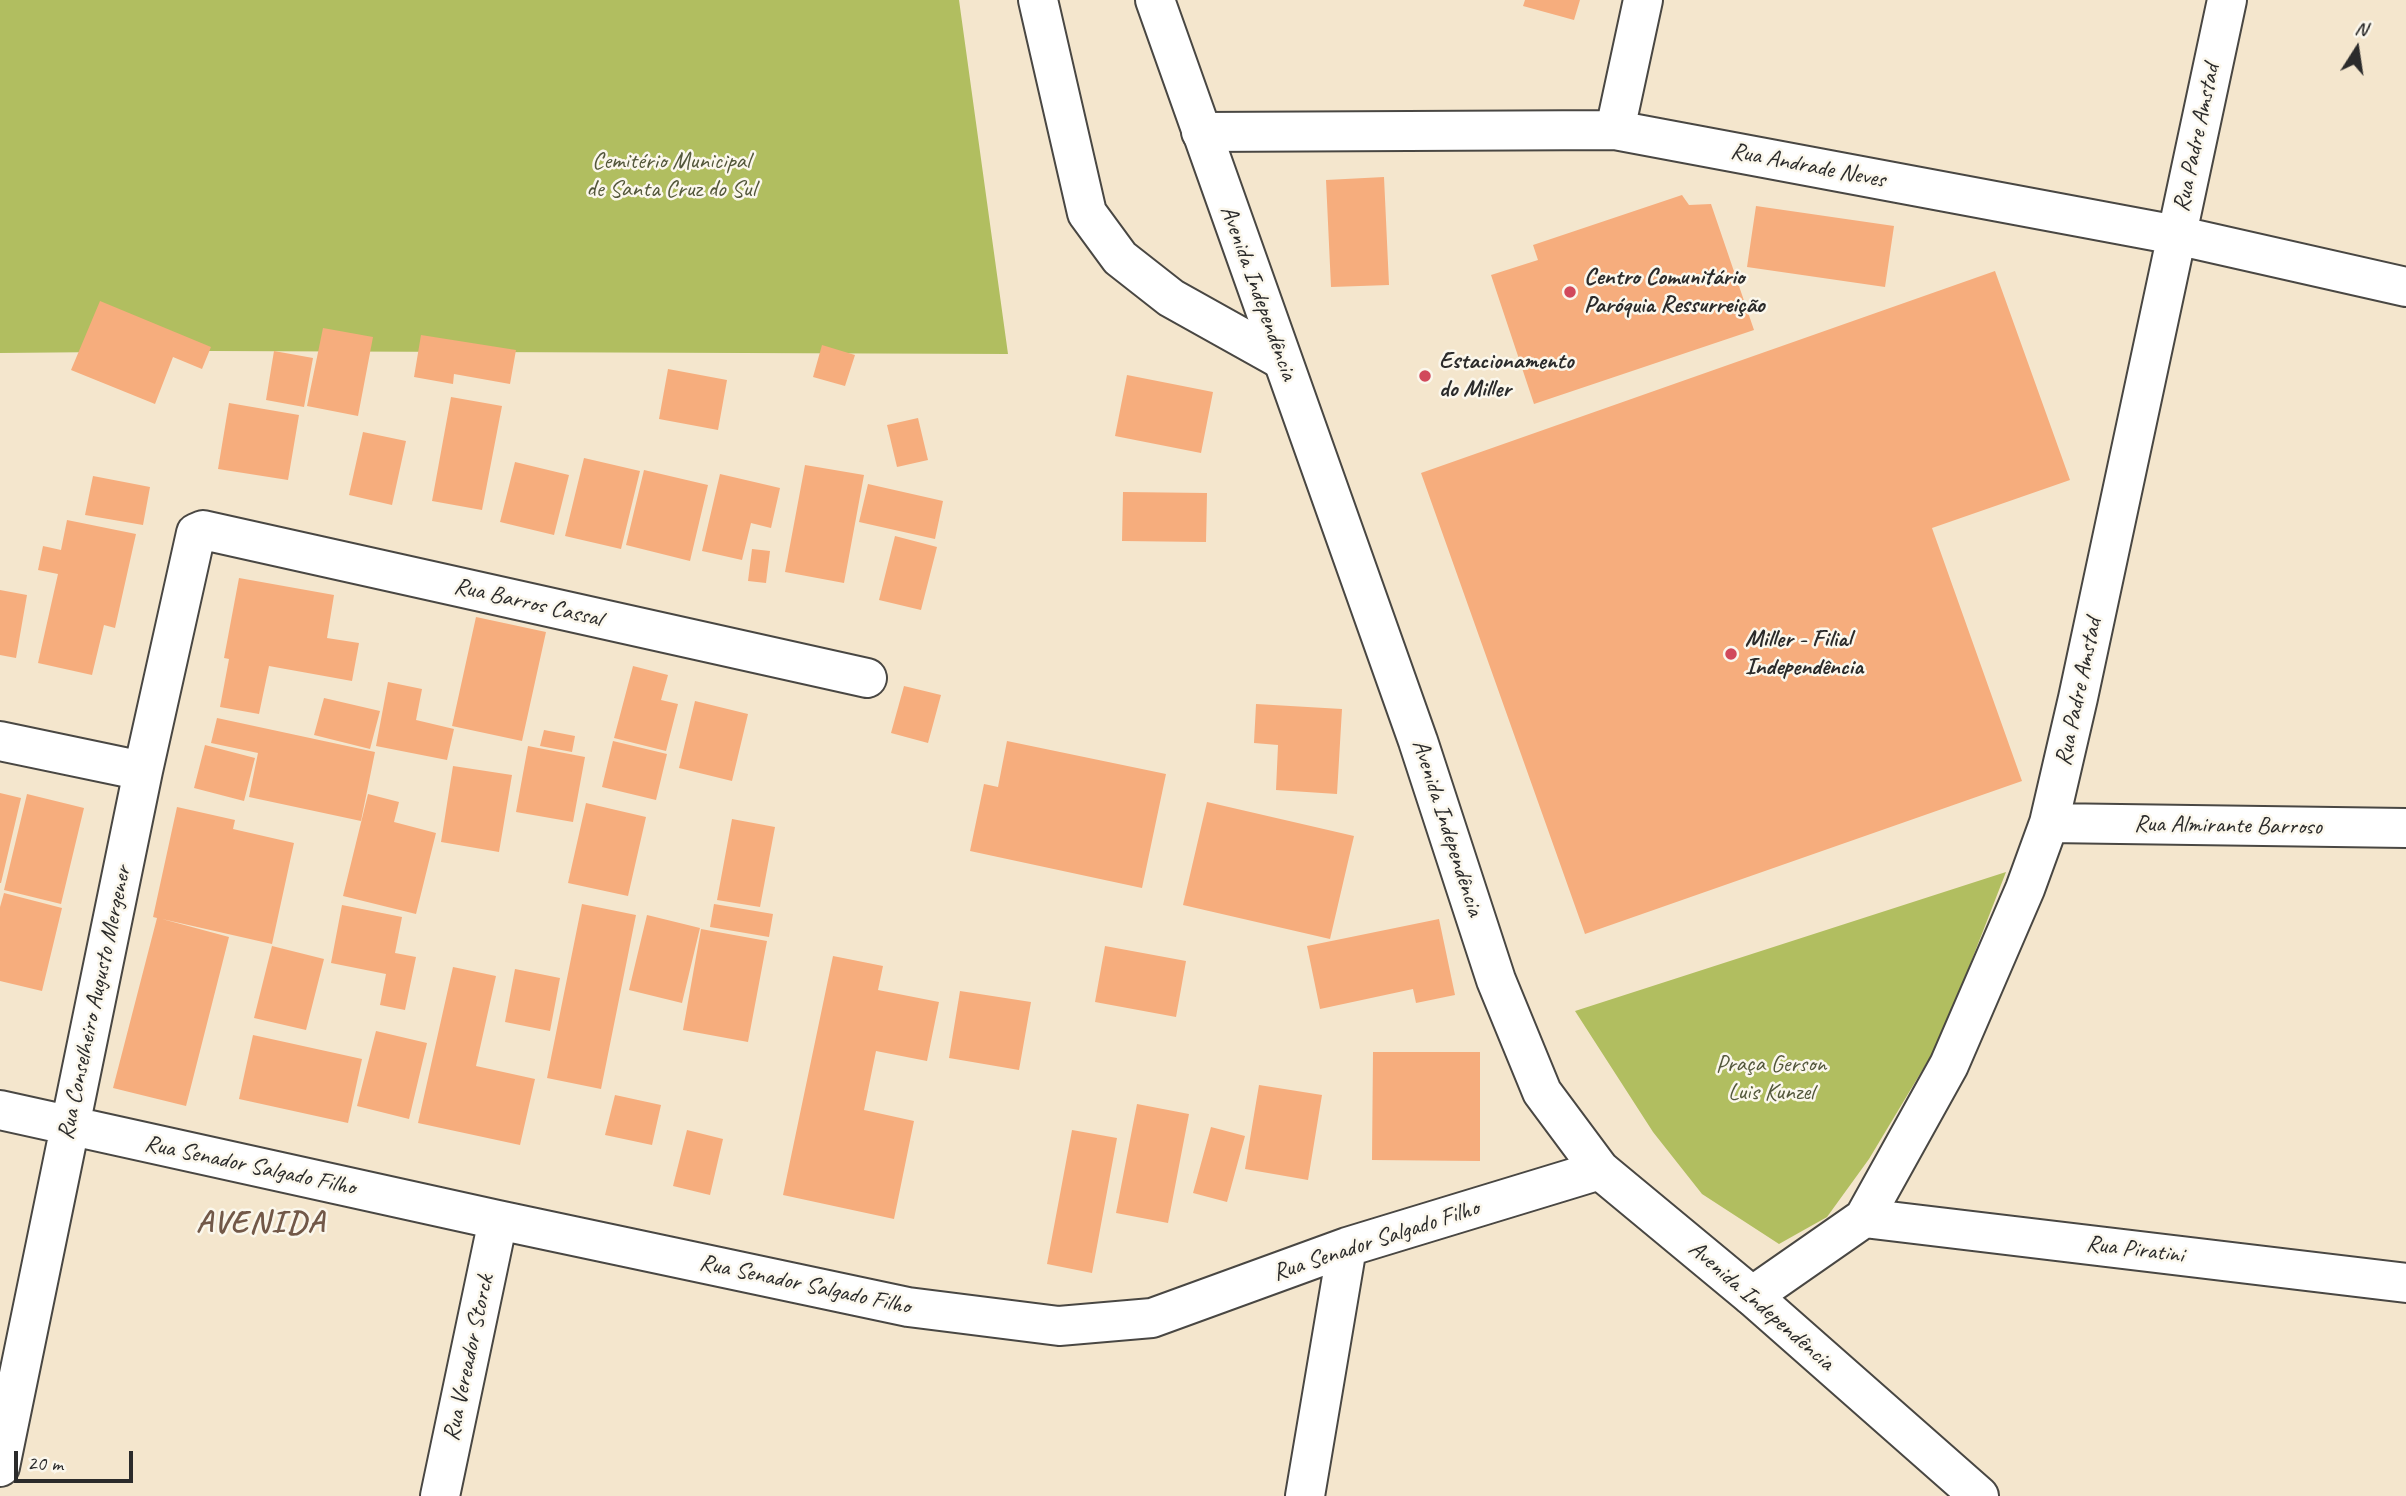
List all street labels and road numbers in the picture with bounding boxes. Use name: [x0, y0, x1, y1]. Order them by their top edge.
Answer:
street label: Rua Padre Amstad: [2167, 61, 2227, 215]
street label: Rua Andrade Neves: [1728, 137, 1888, 195]
street label: Avenida Independência: [1213, 202, 1303, 384]
street label: Rua Barros Cassal: [451, 572, 605, 634]
street label: Rua Padre Amstad: [2049, 615, 2109, 769]
street label: Avenida Independência: [1405, 736, 1489, 920]
street label: Rua Almirante Barroso: [2134, 810, 2322, 842]
street label: Rua Conselheiro Augusto Mergener: [52, 863, 138, 1143]
street label: Rua Senador Salgado Filho: [142, 1130, 358, 1202]
street label: Rua Senador Salgado Filho: [1269, 1194, 1483, 1288]
street label: Rua Piratini: [2084, 1230, 2186, 1270]
street label: Avenida Independência: [1682, 1235, 1840, 1377]
street label: Rua Senador Salgado Filho: [697, 1249, 913, 1321]
street label: Rua Vereador Storck: [437, 1272, 501, 1444]

